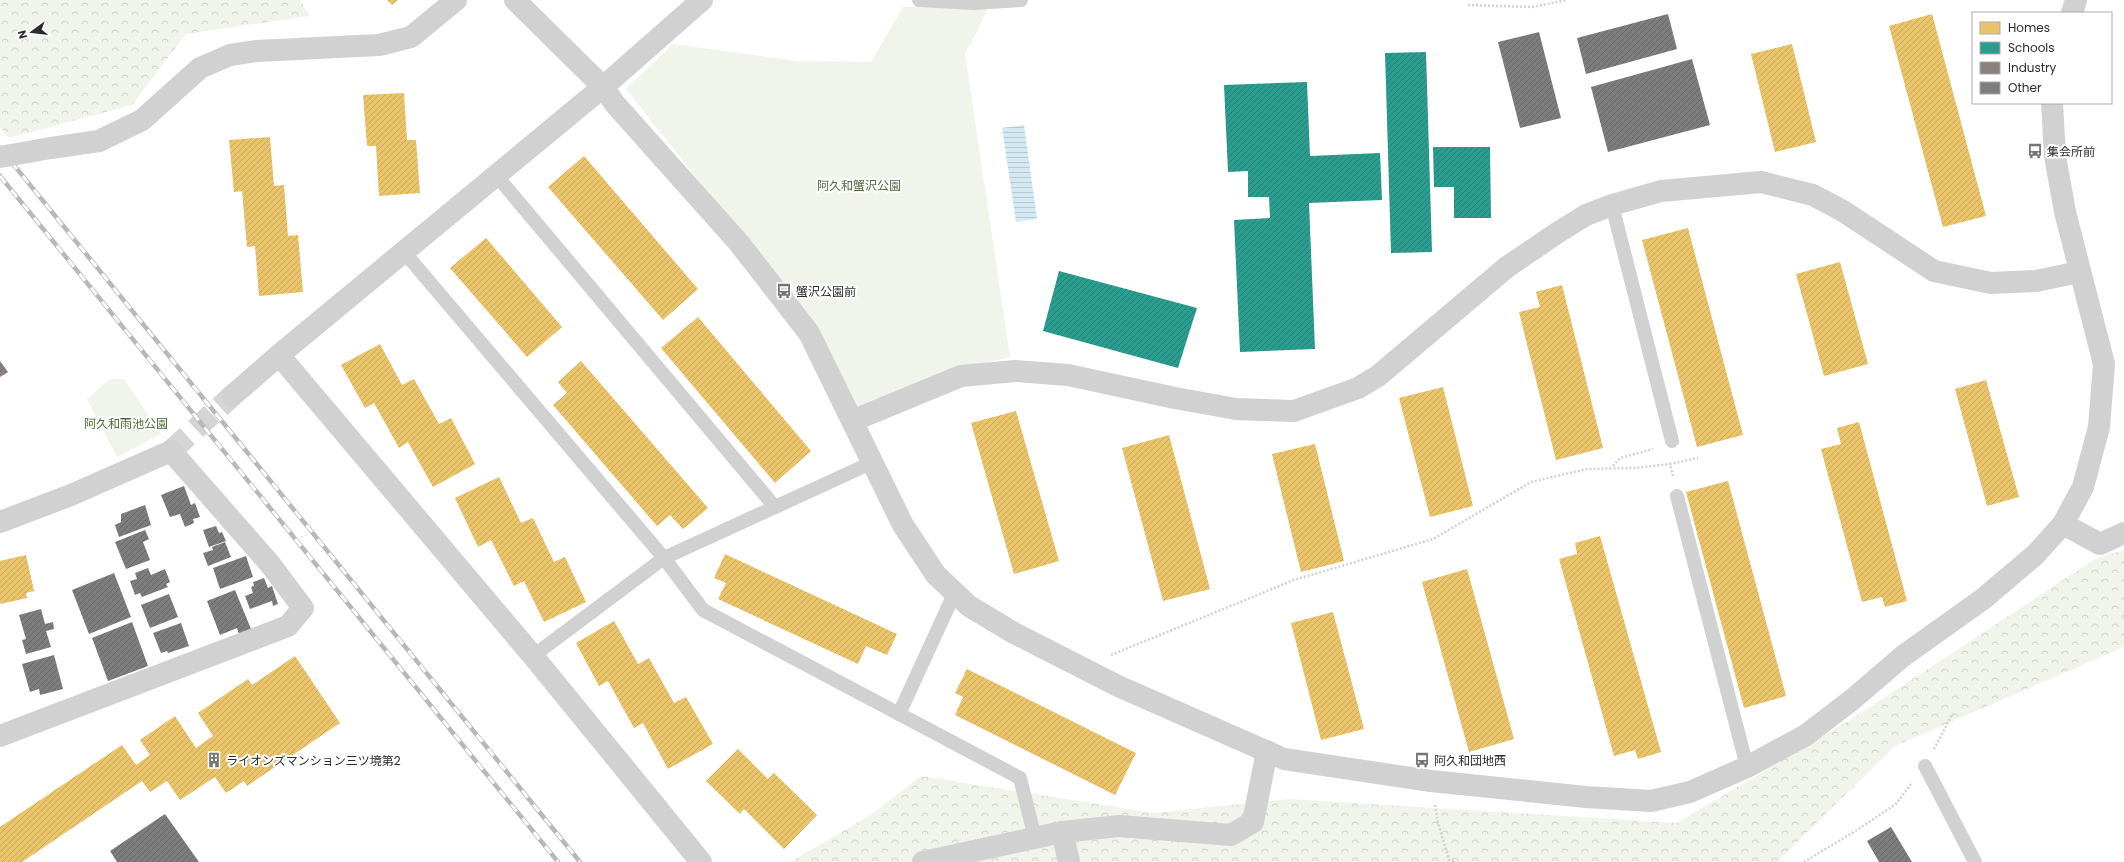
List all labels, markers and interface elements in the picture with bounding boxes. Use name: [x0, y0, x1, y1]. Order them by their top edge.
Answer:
north arrow: [12, 12, 52, 52]
legend: [1972, 12, 2112, 104]
text: Homes: [2008, 19, 2050, 36]
text: N: [14, 29, 31, 41]
text: Schools: [2008, 39, 2055, 56]
text: Industry: [2008, 59, 2057, 76]
text: Other: [2008, 79, 2042, 96]
bus stop icon: 集会所前: [2026, 142, 2044, 160]
place label: 集会所前: [2047, 143, 2095, 160]
park label: 阿久和蟹沢公園: [817, 177, 901, 194]
bus stop icon: 蟹沢公園前: [775, 282, 793, 300]
place label: 蟹沢公園前: [796, 283, 856, 300]
park label: 阿久和雨池公園: [84, 415, 168, 432]
building icon: ライオンズマンション三ツ境第2: [205, 751, 223, 769]
bus stop icon: 阿久和団地西: [1413, 751, 1431, 769]
place label: ライオンズマンション三ツ境第2: [226, 752, 401, 769]
place label: 阿久和団地西: [1434, 752, 1506, 769]

